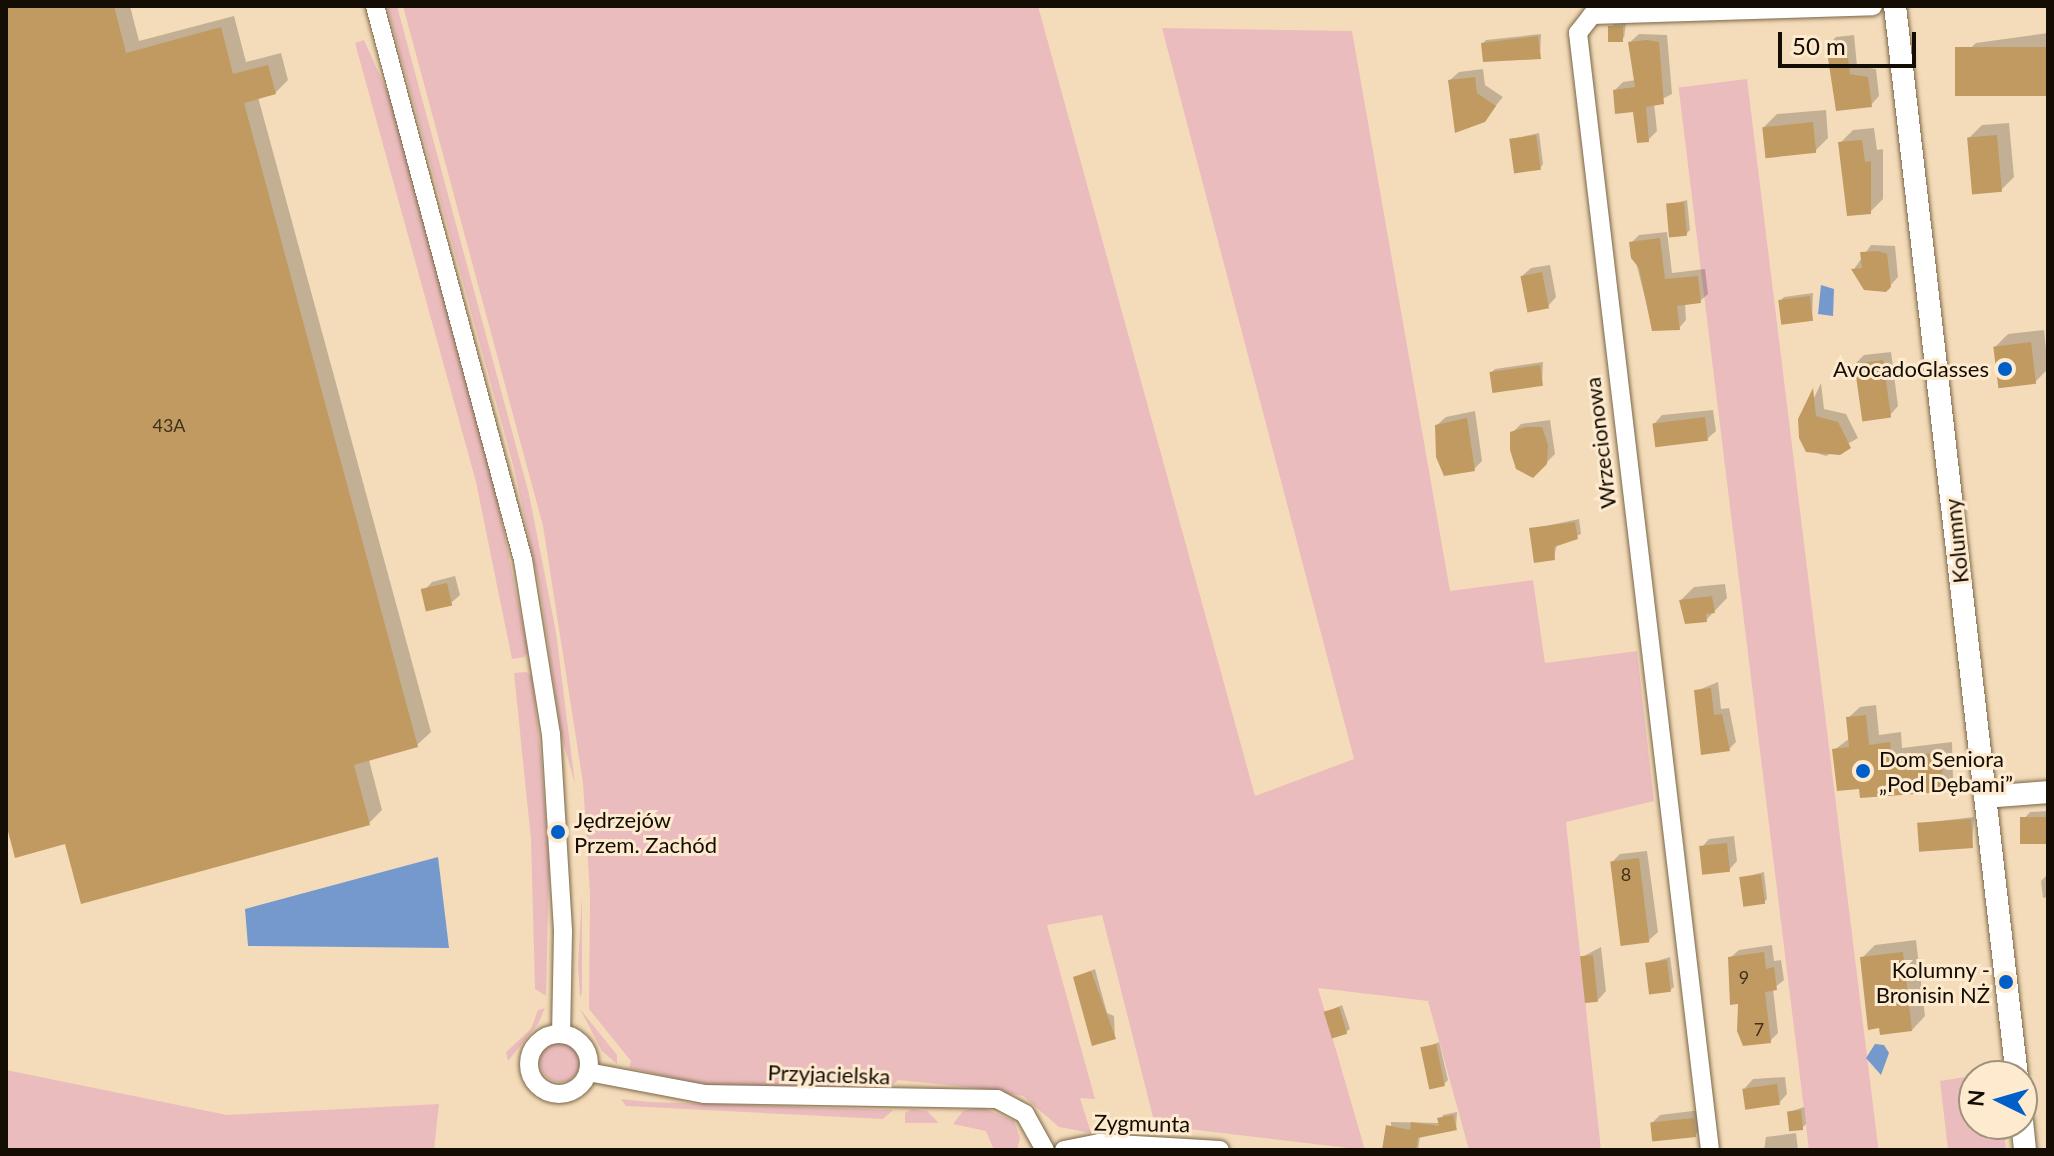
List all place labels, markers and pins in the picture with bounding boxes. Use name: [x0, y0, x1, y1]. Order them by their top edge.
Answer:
place label: AvocadoGlasses: [1833, 356, 1989, 382]
marker: AvocadoGlasses: [1996, 360, 2014, 378]
place label: Dom Seniora „Pod Dębami”: [1879, 745, 2013, 796]
marker: Dom Seniora „Pod Dębami”: [1854, 762, 1872, 780]
place label: Jędrzejów Przem. Zachód: [574, 806, 717, 858]
marker: Jędrzejów Przem. Zachód: [549, 823, 567, 841]
place label: Kolumny - Bronisin NŻ: [1876, 956, 1990, 1008]
marker: Kolumny - Bronisin NŻ: [1997, 973, 2015, 991]

